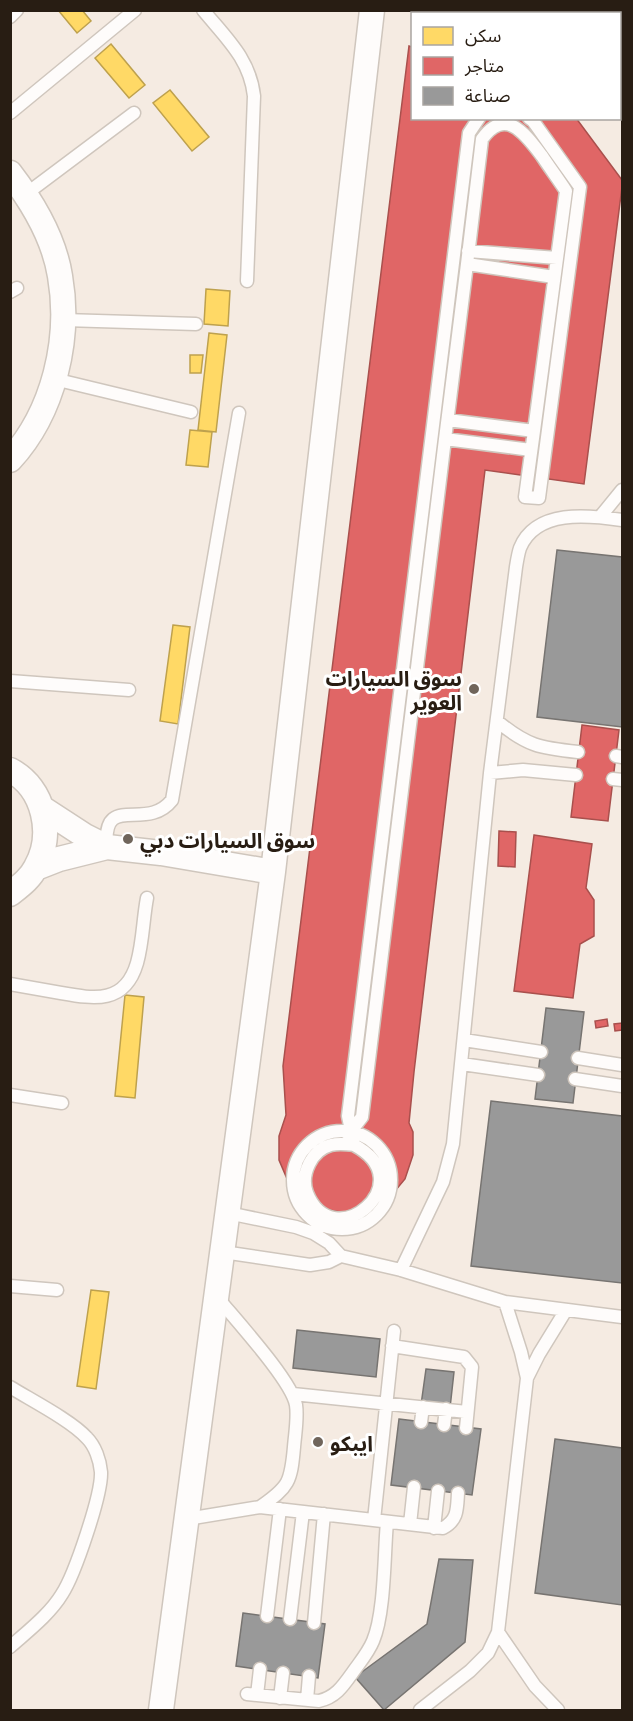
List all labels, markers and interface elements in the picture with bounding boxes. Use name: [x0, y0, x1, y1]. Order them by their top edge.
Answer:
legend: [411, 12, 621, 120]
text: سكن: [465, 24, 501, 47]
text: متاجر: [464, 54, 504, 77]
text: صناعة: [465, 84, 510, 106]
place label: سوق السيارات العوير: [325, 665, 462, 715]
marker: سوق السيارات العوير: [467, 682, 481, 696]
place label: سوق السيارات دبي: [140, 827, 315, 857]
marker: سوق السيارات دبي: [121, 832, 135, 846]
place label: ايبكو: [330, 1430, 373, 1456]
marker: ايبكو: [311, 1435, 325, 1449]

